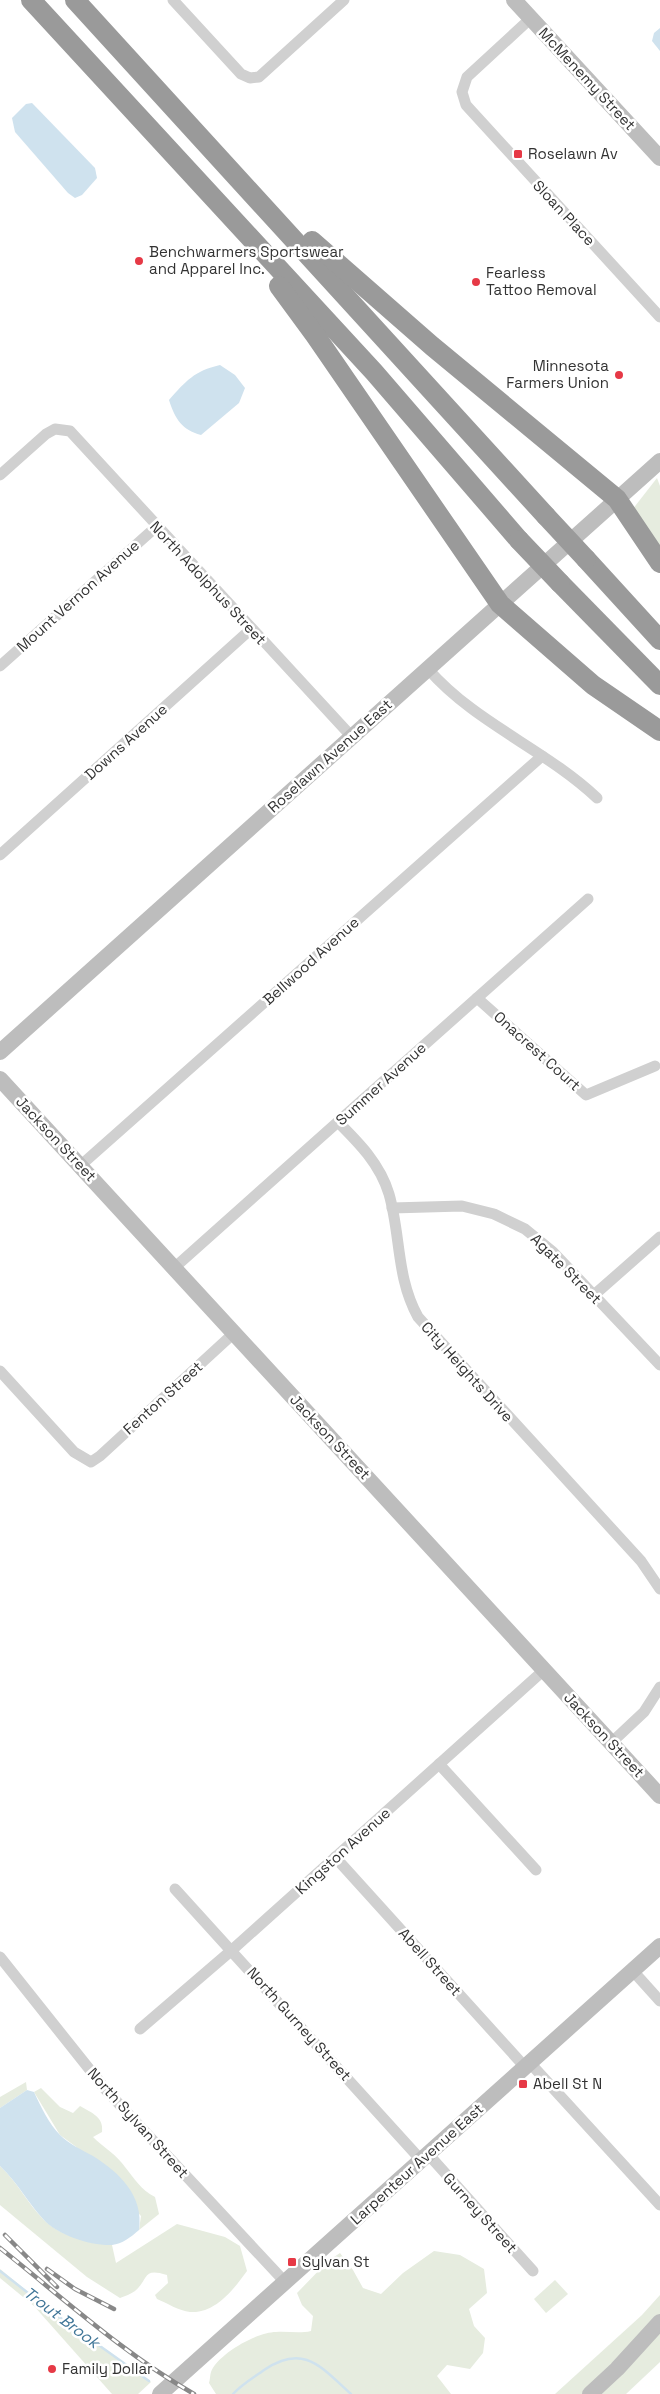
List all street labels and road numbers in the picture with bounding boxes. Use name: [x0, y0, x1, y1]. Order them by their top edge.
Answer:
street label: McMenemy Street: [535, 23, 640, 134]
street label: Sloan Place: [529, 176, 600, 249]
street label: North Adolphus Street: [146, 517, 271, 649]
street label: Mount Vernon Avenue: [12, 535, 143, 656]
street label: Roselawn Avenue East: [263, 695, 396, 817]
street label: Downs Avenue: [80, 699, 171, 784]
street label: Bellwood Avenue: [259, 912, 363, 1009]
street label: Onacrest Court: [490, 1007, 585, 1095]
street label: Summer Avenue: [331, 1038, 430, 1129]
street label: Jackson Street: [12, 1092, 101, 1185]
street label: Agate Street: [527, 1229, 606, 1308]
street label: City Heights Drive: [417, 1317, 518, 1426]
street label: Fenton Street: [119, 1357, 206, 1438]
street label: Jackson Street: [286, 1390, 375, 1483]
street label: Jackson Street: [560, 1688, 649, 1781]
street label: Kingston Avenue: [291, 1803, 394, 1898]
street label: Abell Street: [395, 1924, 466, 2000]
street label: North Gurney Street: [243, 1963, 356, 2085]
street label: North Sylvan Street: [84, 2063, 193, 2182]
street label: Larpenteur Avenue East: [346, 2099, 487, 2228]
street label: Gurney Street: [439, 2169, 522, 2257]

